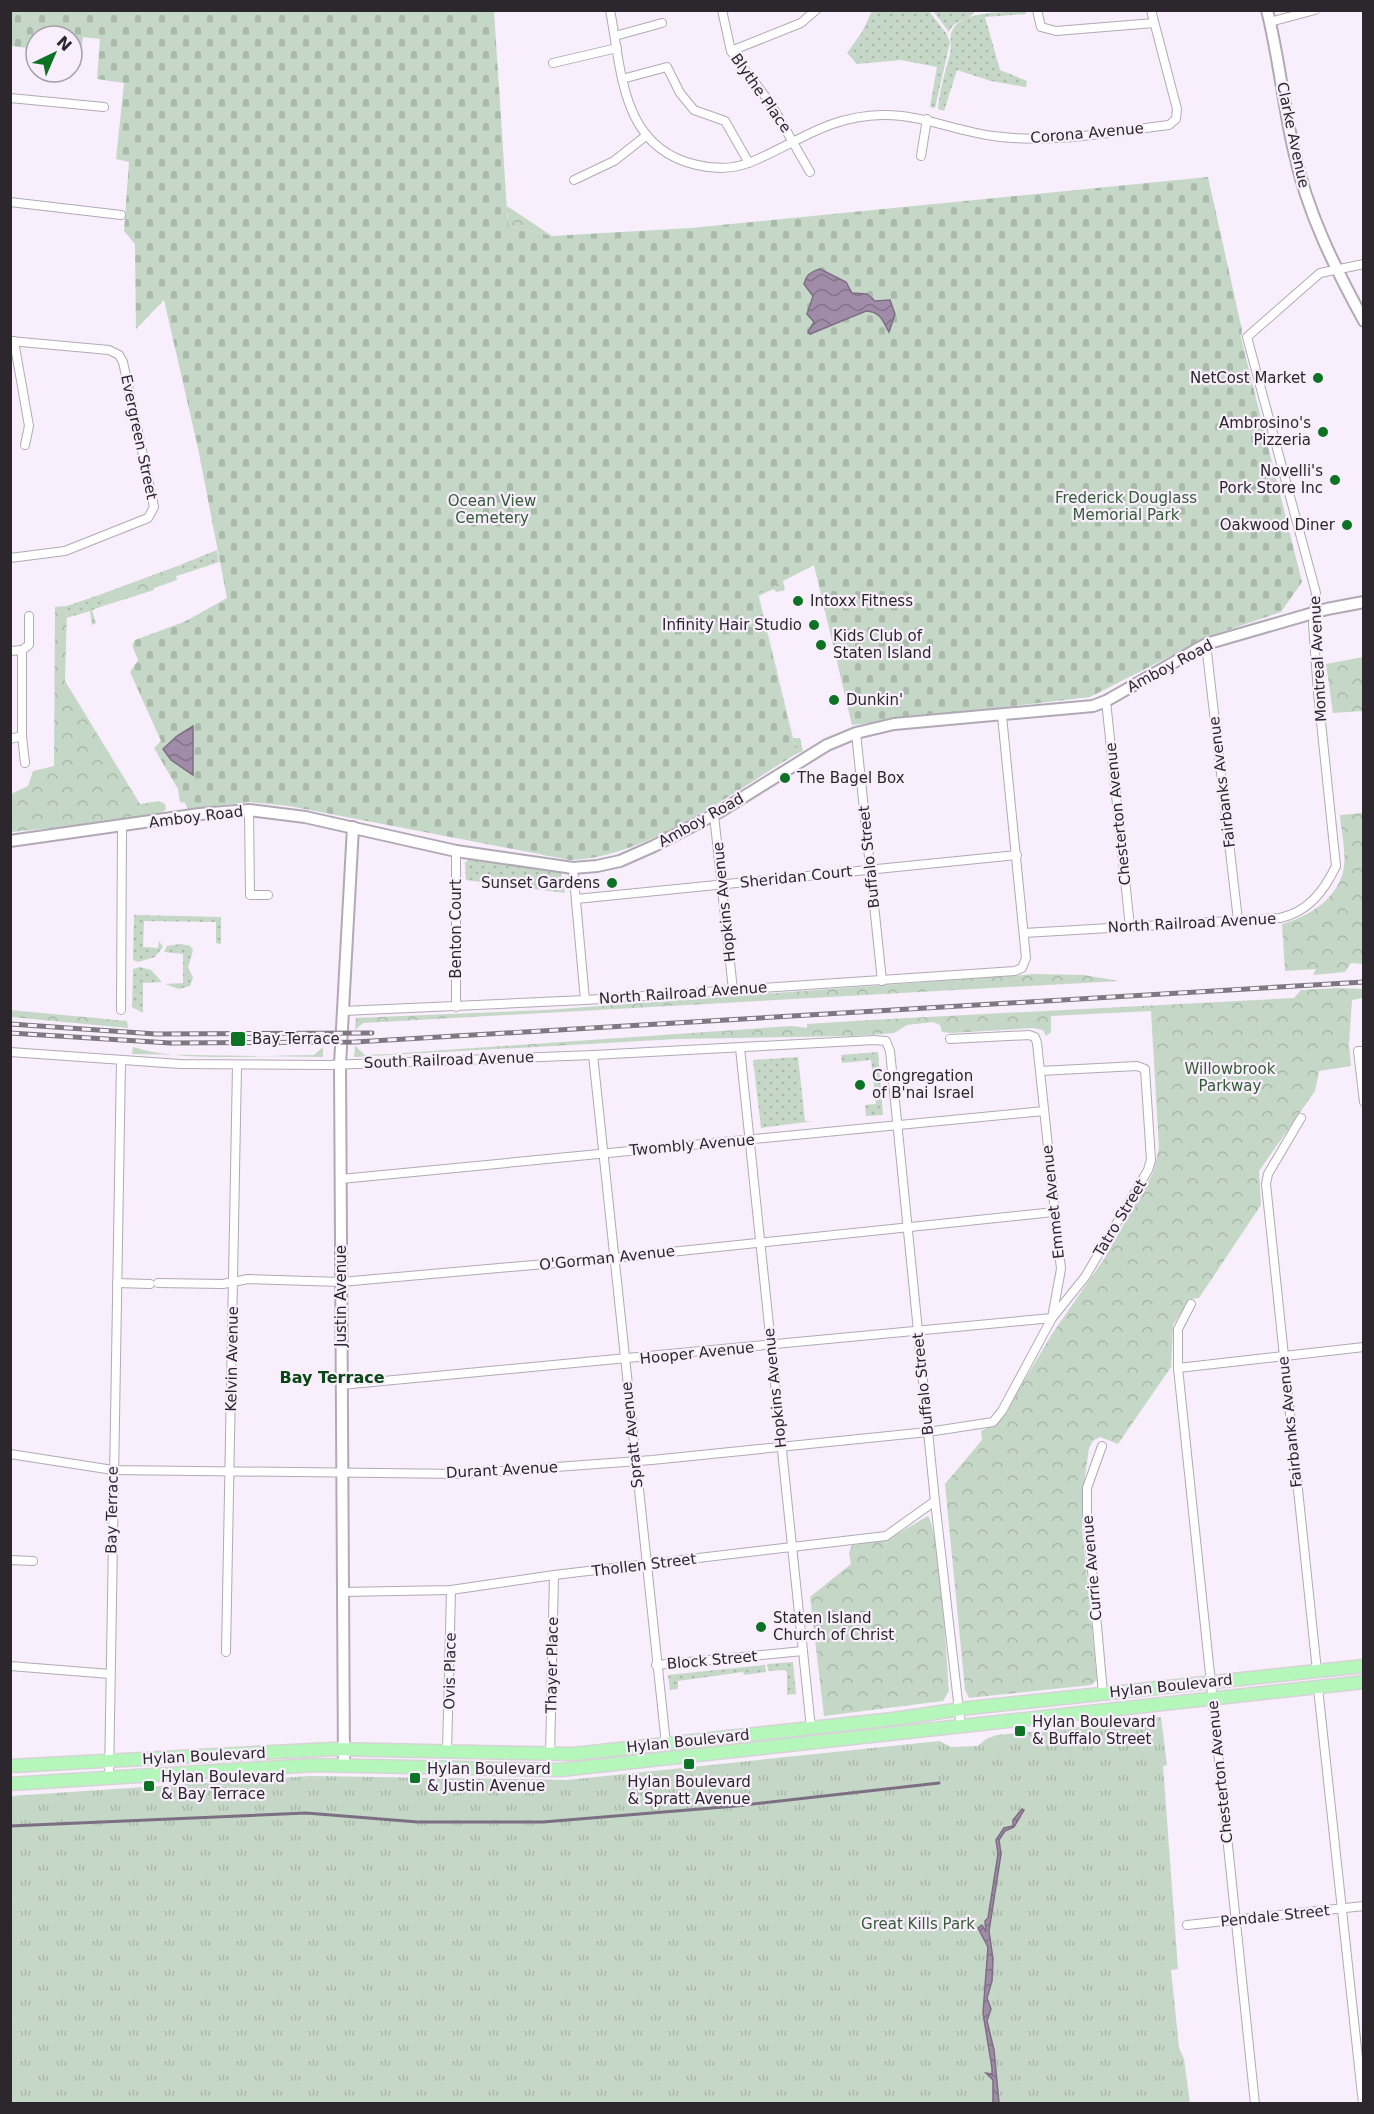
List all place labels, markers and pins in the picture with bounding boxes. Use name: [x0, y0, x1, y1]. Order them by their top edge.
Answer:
place label: NetCost Market: [1190, 369, 1306, 387]
marker: NetCost Market: [1311, 371, 1325, 385]
place label: Ambrosino's Pizzeria: [1219, 414, 1311, 449]
marker: Ambrosino's Pizzeria: [1316, 425, 1330, 439]
place label: Novelli's Pork Store Inc: [1219, 462, 1323, 497]
marker: Novelli's Pork Store Inc: [1328, 473, 1342, 487]
place label: Oakwood Diner: [1220, 516, 1336, 534]
marker: Oakwood Diner: [1340, 518, 1354, 532]
place label: Intoxx Fitness: [810, 592, 913, 610]
marker: Intoxx Fitness: [791, 594, 805, 608]
place label: Infinity Hair Studio: [662, 616, 802, 634]
marker: Infinity Hair Studio: [807, 618, 821, 632]
place label: Kids Club of Staten Island: [833, 627, 932, 662]
marker: Kids Club of Staten Island: [814, 638, 828, 652]
place label: Dunkin': [846, 691, 903, 709]
marker: Dunkin': [827, 693, 841, 707]
place label: The Bagel Box: [796, 769, 905, 787]
marker: The Bagel Box: [778, 771, 792, 785]
place label: Sunset Gardens: [481, 874, 600, 892]
marker: Sunset Gardens: [605, 876, 619, 890]
marker: Bay Terrace: [229, 1030, 247, 1048]
place label: Bay Terrace: [252, 1030, 340, 1048]
place label: Congregation of B'nai Israel: [872, 1067, 974, 1102]
marker: Congregation of B'nai Israel: [853, 1078, 867, 1092]
place label: Staten Island Church of Christ: [773, 1609, 894, 1644]
marker: Staten Island Church of Christ: [754, 1620, 768, 1634]
place label: Hylan Boulevard & Buffalo Street: [1032, 1713, 1156, 1748]
marker: Hylan Boulevard & Buffalo Street: [1013, 1724, 1027, 1738]
marker: Hylan Boulevard & Spratt Avenue: [682, 1757, 696, 1771]
place label: Hylan Boulevard & Justin Avenue: [427, 1760, 551, 1795]
place label: Hylan Boulevard & Bay Terrace: [161, 1768, 285, 1803]
marker: Hylan Boulevard & Justin Avenue: [408, 1771, 422, 1785]
place label: Hylan Boulevard & Spratt Avenue: [627, 1773, 751, 1808]
marker: Hylan Boulevard & Bay Terrace: [142, 1779, 156, 1793]

